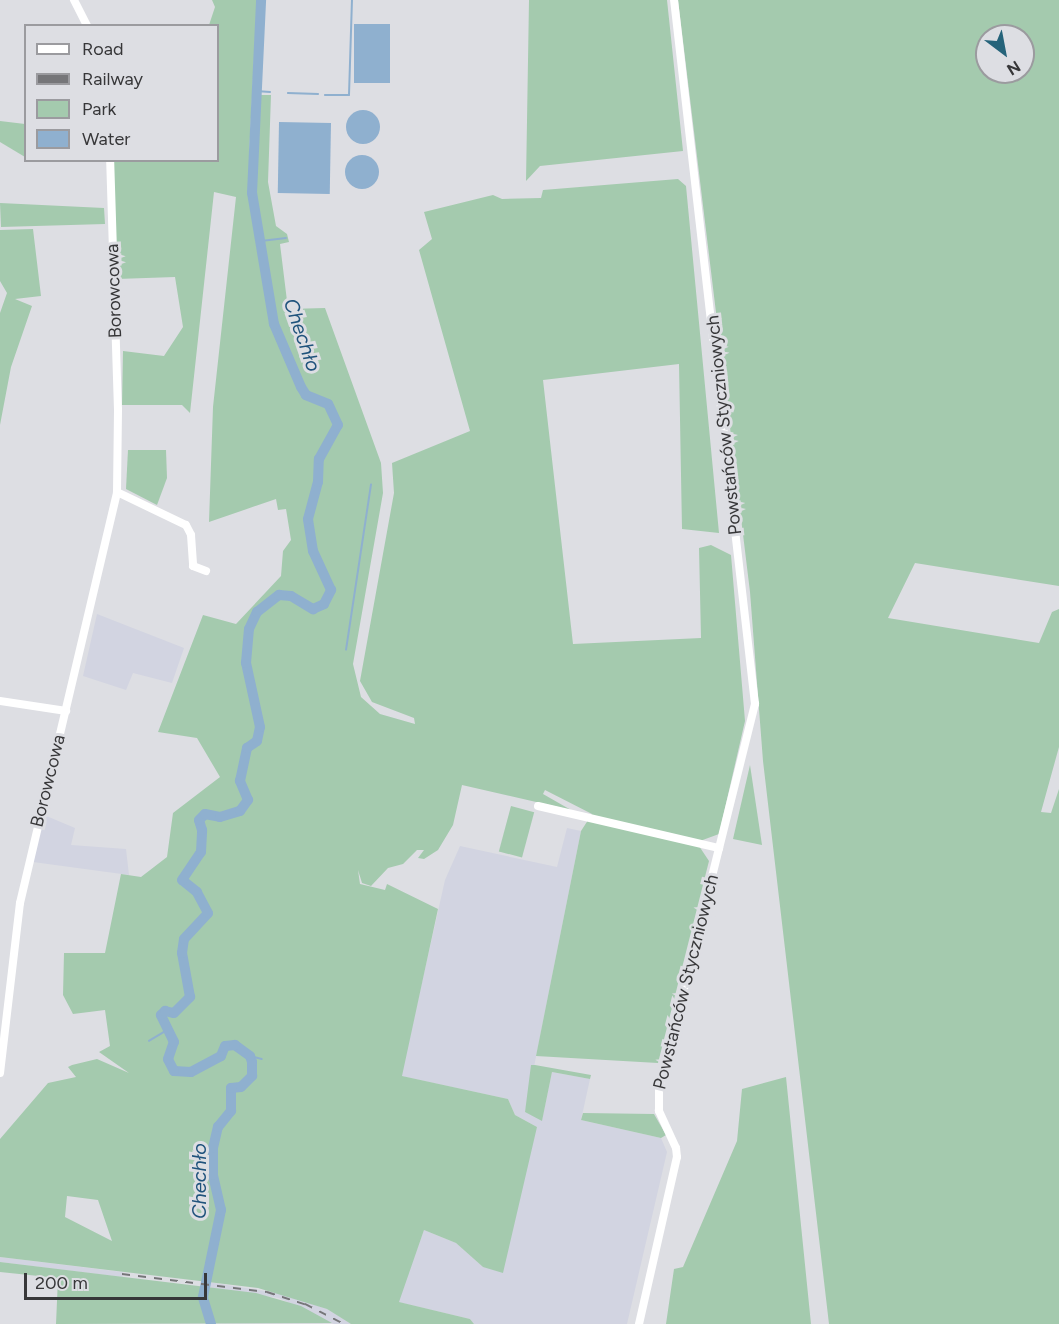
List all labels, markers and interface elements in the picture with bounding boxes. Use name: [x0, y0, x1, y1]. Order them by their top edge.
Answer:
legend: [24, 24, 219, 162]
north arrow: [975, 24, 1035, 84]
text: Road: [82, 38, 123, 60]
text: N: [1003, 57, 1024, 79]
text: Railway: [82, 68, 143, 90]
text: Park: [82, 98, 116, 120]
text: Water: [82, 128, 130, 150]
street label: Borowcowa: [102, 243, 126, 339]
water label: Chechło: [278, 295, 326, 375]
street label: Powstańców Styczniowych: [702, 314, 746, 536]
street label: Borowcowa: [26, 732, 70, 830]
street label: Powstańców Styczniowych: [649, 872, 723, 1092]
water label: Chechło: [187, 1143, 211, 1219]
scale bar: [27, 1261, 210, 1299]
text: 200 m: [35, 1272, 88, 1294]

